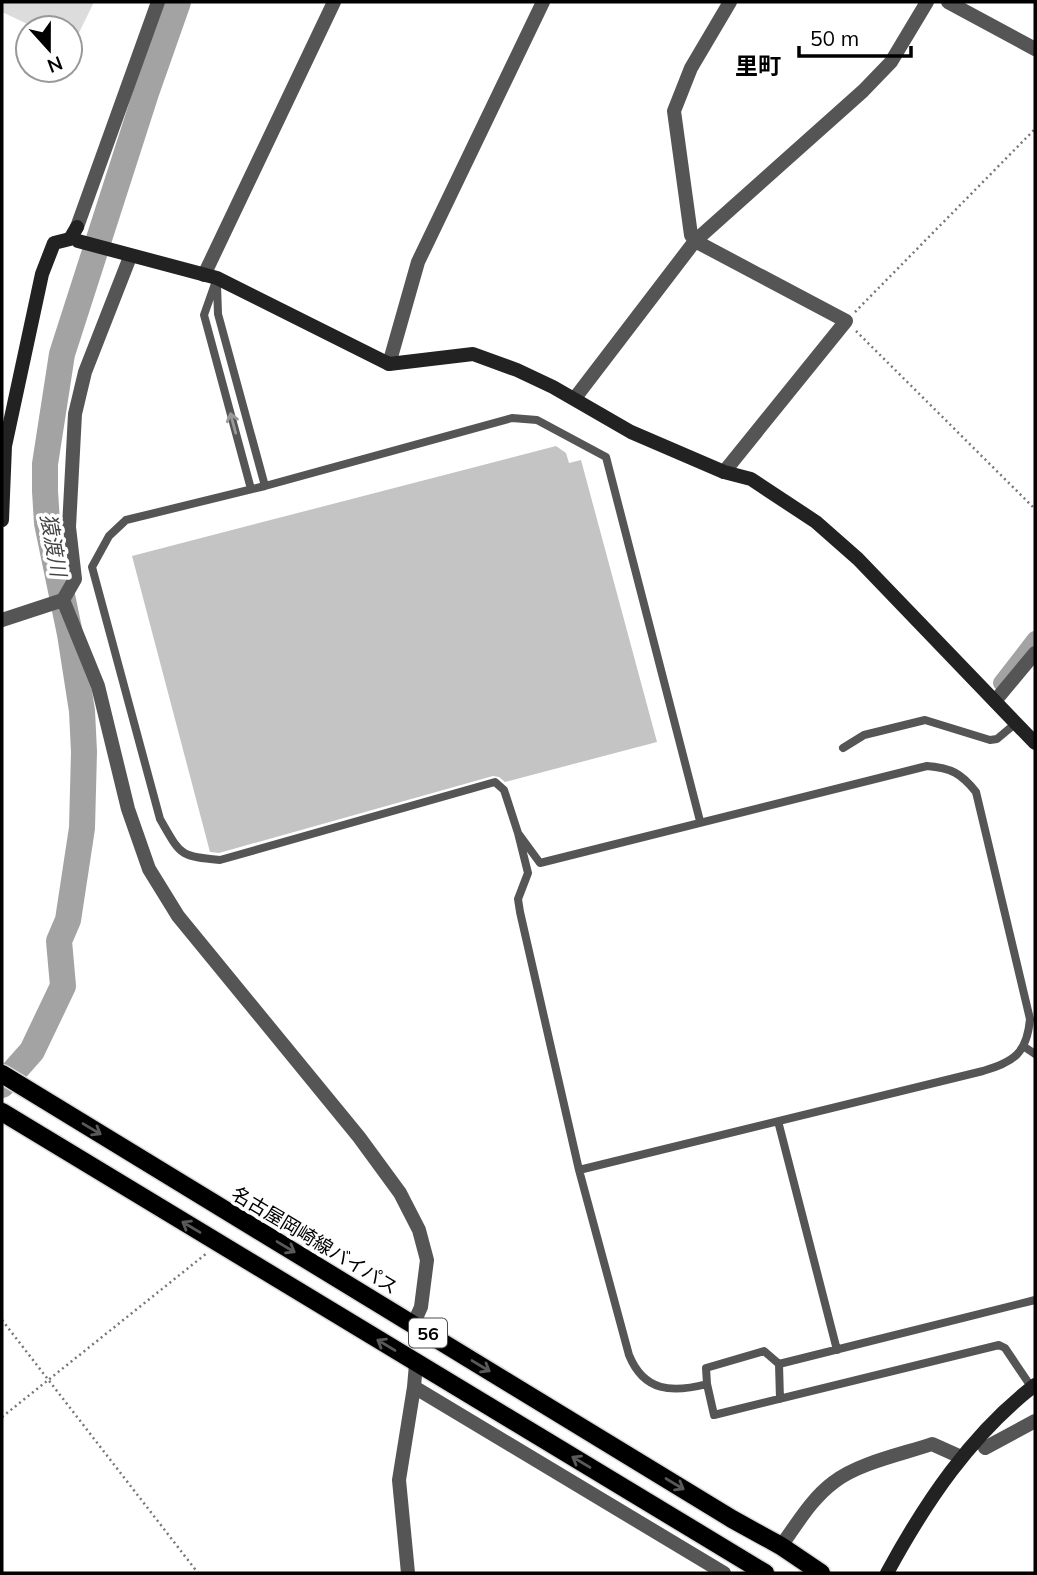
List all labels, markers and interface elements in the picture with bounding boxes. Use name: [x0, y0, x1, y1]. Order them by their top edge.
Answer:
north arrow: [14, 14, 84, 84]
scale bar: [799, 14, 911, 58]
text: 50 m: [810, 25, 859, 51]
text: N: [44, 51, 66, 79]
district label: 里町: [735, 51, 781, 80]
one-way arrow: [226, 413, 239, 435]
water label: 猿渡川: [36, 512, 73, 580]
one-way arrow: [82, 1122, 102, 1136]
street label: 名古屋岡崎線バイパス: [228, 1181, 402, 1299]
one-way arrow: [182, 1220, 202, 1234]
one-way arrow: [276, 1241, 296, 1255]
road number: 56: [409, 1318, 447, 1348]
one-way arrow: [376, 1338, 396, 1352]
one-way arrow: [470, 1359, 490, 1373]
one-way arrow: [571, 1455, 591, 1469]
one-way arrow: [665, 1477, 685, 1491]

